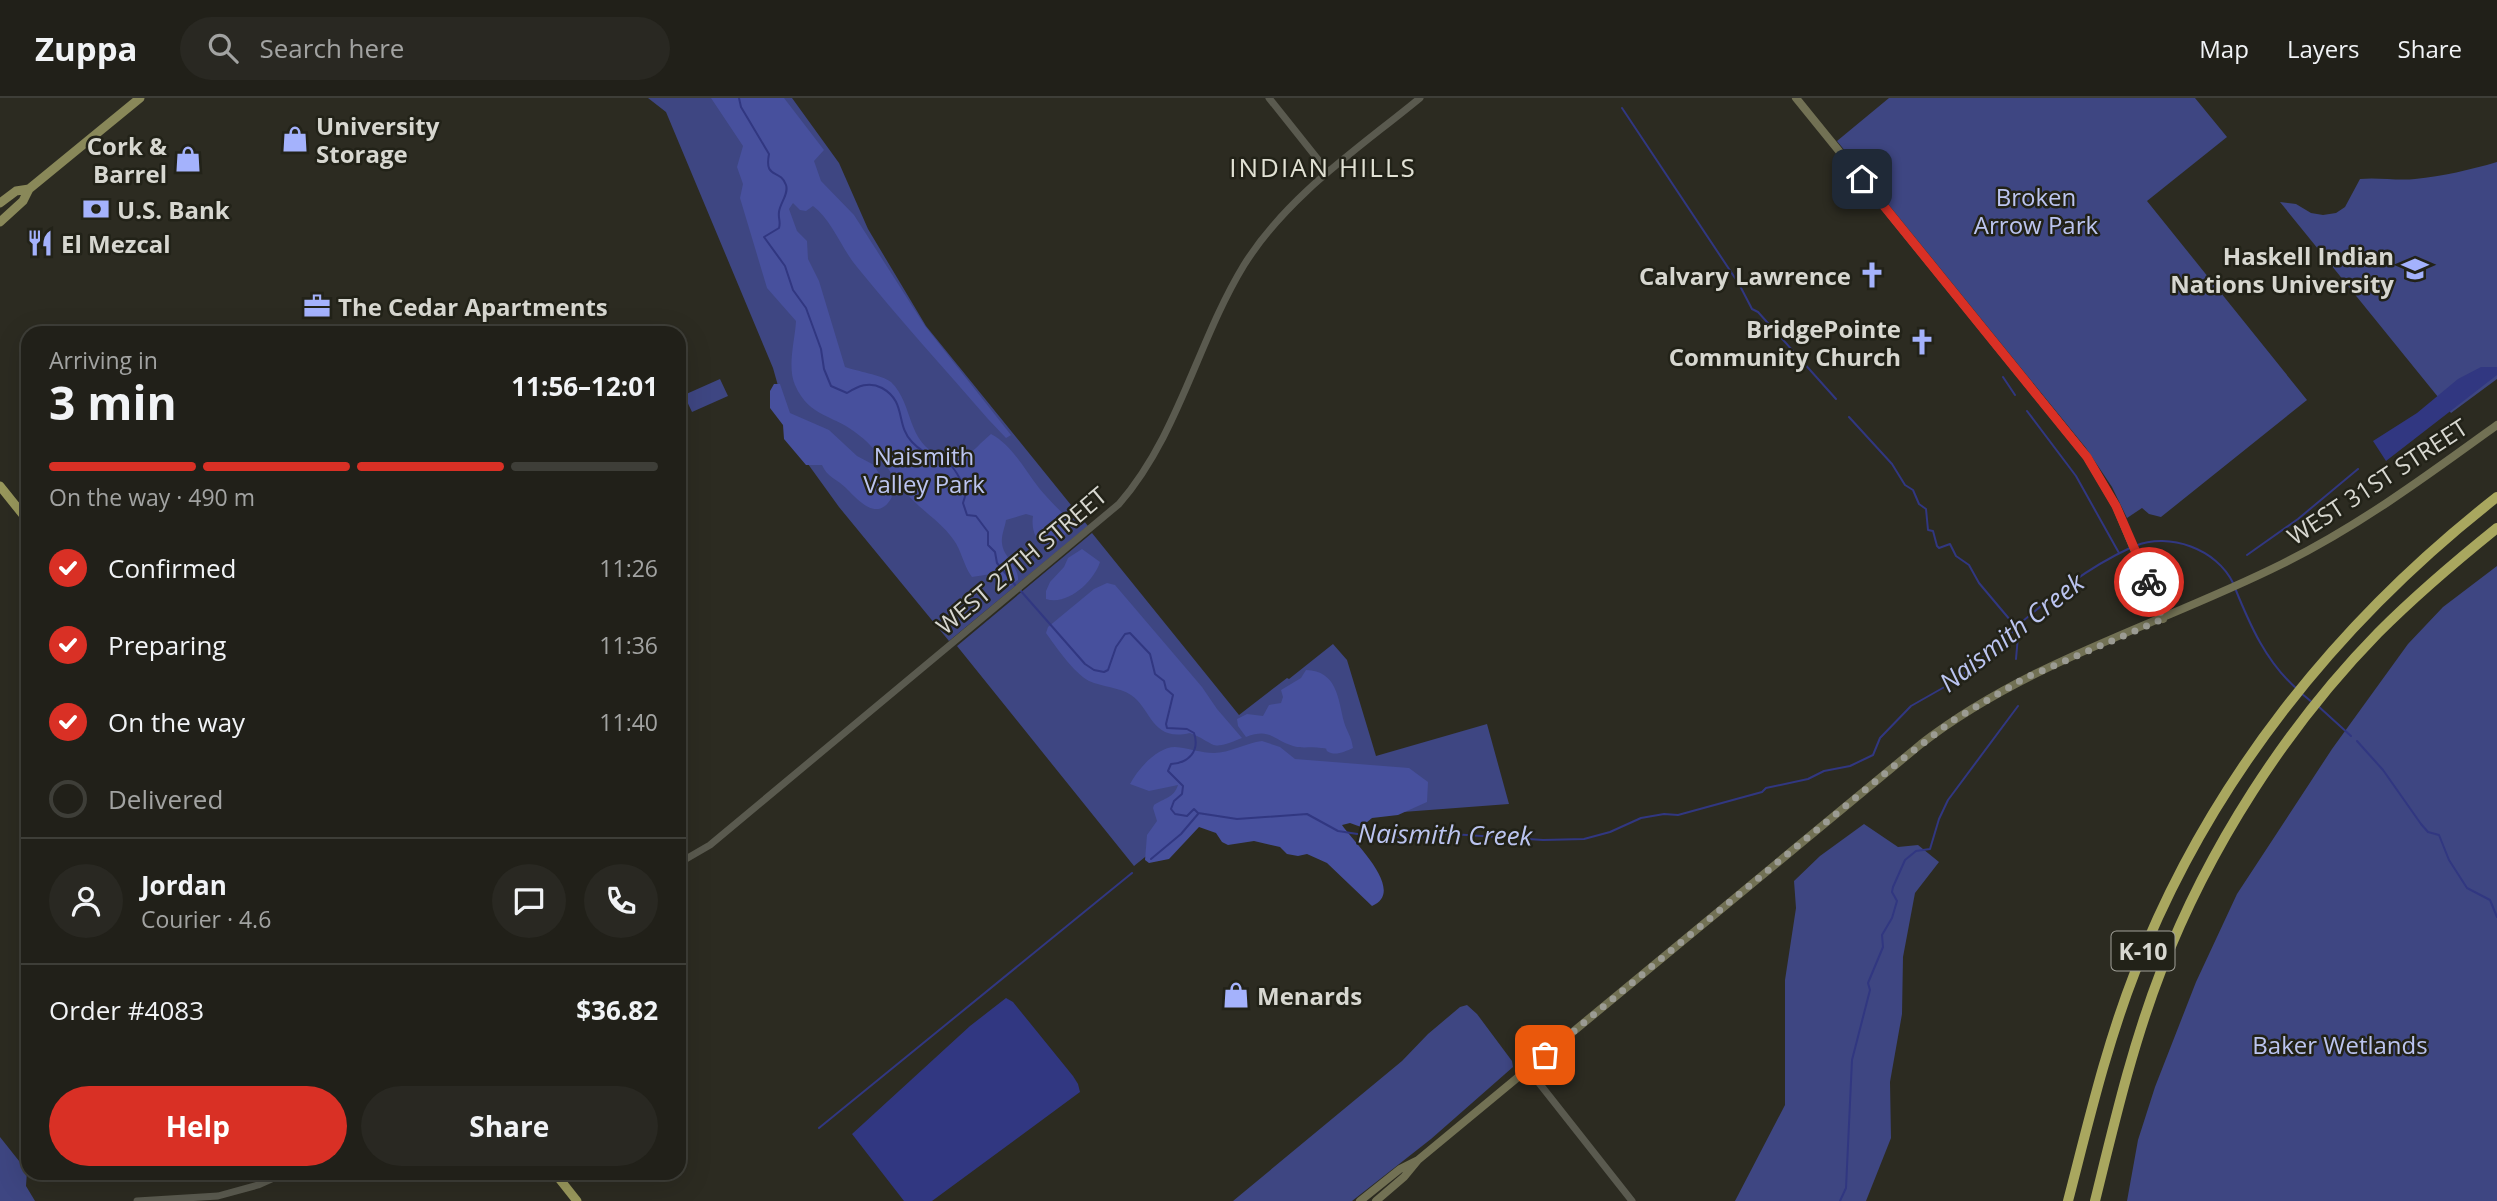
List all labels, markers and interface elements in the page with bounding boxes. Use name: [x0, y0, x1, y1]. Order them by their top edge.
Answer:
search box: [180, 17, 670, 80]
text: Zuppa: [35, 26, 138, 71]
icon: search: [204, 29, 242, 67]
text: Search here: [260, 30, 404, 66]
text: Map: [2199, 32, 2249, 65]
text: Layers: [2287, 32, 2360, 65]
text: Share: [2398, 32, 2462, 65]
place label: University Storage: [316, 109, 440, 170]
shop icon: University Storage: [280, 124, 310, 154]
place label: Cork & Barrel: [87, 129, 167, 190]
shop icon: Cork & Barrel: [173, 144, 203, 174]
district label: INDIAN HILLS: [1229, 149, 1417, 185]
pin: [1832, 149, 1892, 209]
icon: home: [1843, 160, 1881, 198]
park label: Broken Arrow Park: [1974, 180, 2099, 241]
place label: U.S. Bank: [117, 193, 230, 226]
bank icon: U.S. Bank: [81, 194, 111, 224]
place label: El Mezcal: [61, 227, 171, 260]
restaurant icon: El Mezcal: [25, 228, 55, 258]
place label: Haskell Indian Nations University: [2170, 239, 2394, 300]
school or university icon: Haskell Indian Nations University: [2400, 254, 2430, 284]
place label: Calvary Lawrence: [1639, 259, 1851, 292]
church icon: Calvary Lawrence: [1857, 260, 1887, 290]
place label: The Cedar Apartments: [338, 290, 608, 323]
office icon: The Cedar Apartments: [302, 291, 332, 321]
place label: BridgePointe Community Church: [1669, 312, 1901, 373]
church icon: BridgePointe Community Church: [1907, 327, 1937, 357]
text: Arriving in: [49, 344, 158, 376]
text: 11:56–12:01: [511, 368, 658, 404]
text: 3 min: [49, 371, 177, 433]
street label: WEST 31ST STREET: [2280, 410, 2474, 552]
park label: Naismith Valley Park: [863, 439, 985, 500]
street label: WEST 27TH STREET: [929, 479, 1113, 641]
text: On the way · 490 m: [49, 481, 255, 513]
courier: [2114, 547, 2184, 617]
icon: check: [49, 549, 87, 587]
text: Confirmed: [108, 550, 236, 586]
text: 11:26: [599, 552, 658, 584]
water label: Naismith Creek: [1931, 563, 2092, 700]
icon: bike: [2130, 563, 2168, 601]
icon: check: [49, 626, 87, 664]
text: Preparing: [108, 627, 226, 663]
text: 11:36: [599, 629, 658, 661]
icon: check: [49, 703, 87, 741]
text: On the way: [108, 704, 245, 740]
text: 11:40: [599, 706, 658, 738]
text: Delivered: [108, 781, 223, 817]
water label: Naismith Creek: [1357, 814, 1534, 854]
button: person: [49, 864, 123, 938]
button: chat: [492, 864, 566, 938]
button: phone: [584, 864, 658, 938]
text: Jordan: [141, 867, 227, 903]
text: Courier · 4.6: [141, 903, 271, 935]
road number: K-10: [2112, 932, 2174, 971]
place label: Menards: [1257, 979, 1362, 1012]
shop icon: Menards: [1221, 980, 1251, 1010]
text: Order #4083: [49, 992, 204, 1028]
text: $36.82: [576, 992, 658, 1028]
pin: [1515, 1025, 1575, 1085]
park label: Baker Wetlands: [2252, 1028, 2428, 1061]
icon: bag: [1526, 1036, 1564, 1074]
button: Help: [49, 1086, 347, 1166]
button: Share: [361, 1086, 658, 1166]

